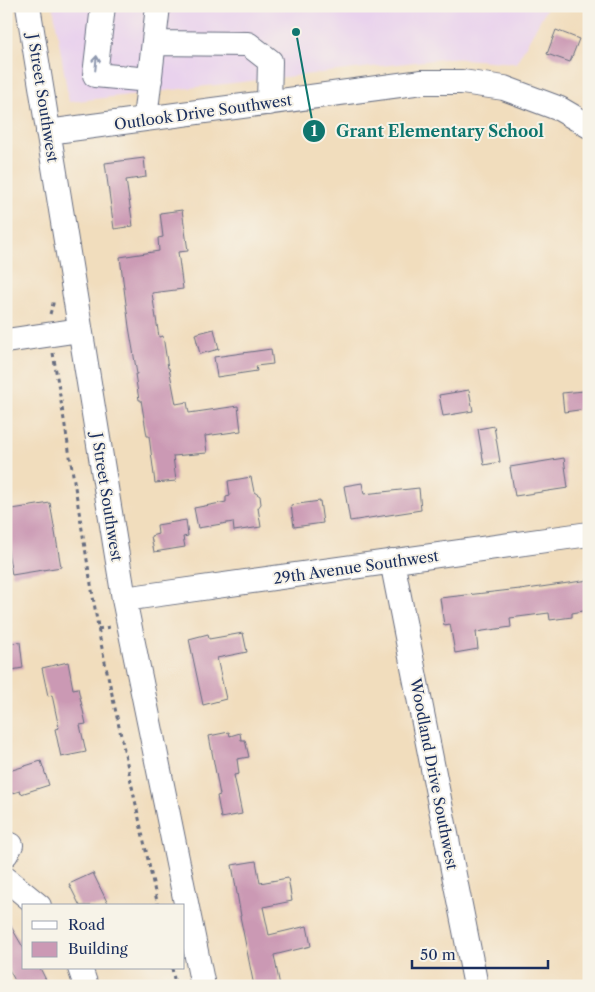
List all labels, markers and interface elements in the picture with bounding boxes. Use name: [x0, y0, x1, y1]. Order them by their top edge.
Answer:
street label: J Street Southwest: [23, 30, 63, 164]
one-way arrow: [91, 55, 101, 71]
street label: Outlook Drive Southwest: [113, 90, 294, 134]
callout: Grant Elementary School: [301, 116, 555, 147]
text: 1: [311, 121, 318, 140]
text: Grant Elementary School: [336, 121, 544, 141]
street label: J Street Southwest: [87, 429, 127, 563]
street label: 29th Avenue Southwest: [272, 546, 441, 588]
street label: Woodland Drive Southwest: [406, 676, 462, 872]
legend: [22, 904, 185, 970]
text: Road: [68, 915, 105, 934]
scale bar: [412, 937, 549, 969]
text: Building: [68, 939, 128, 958]
text: 50 m: [420, 945, 456, 964]

